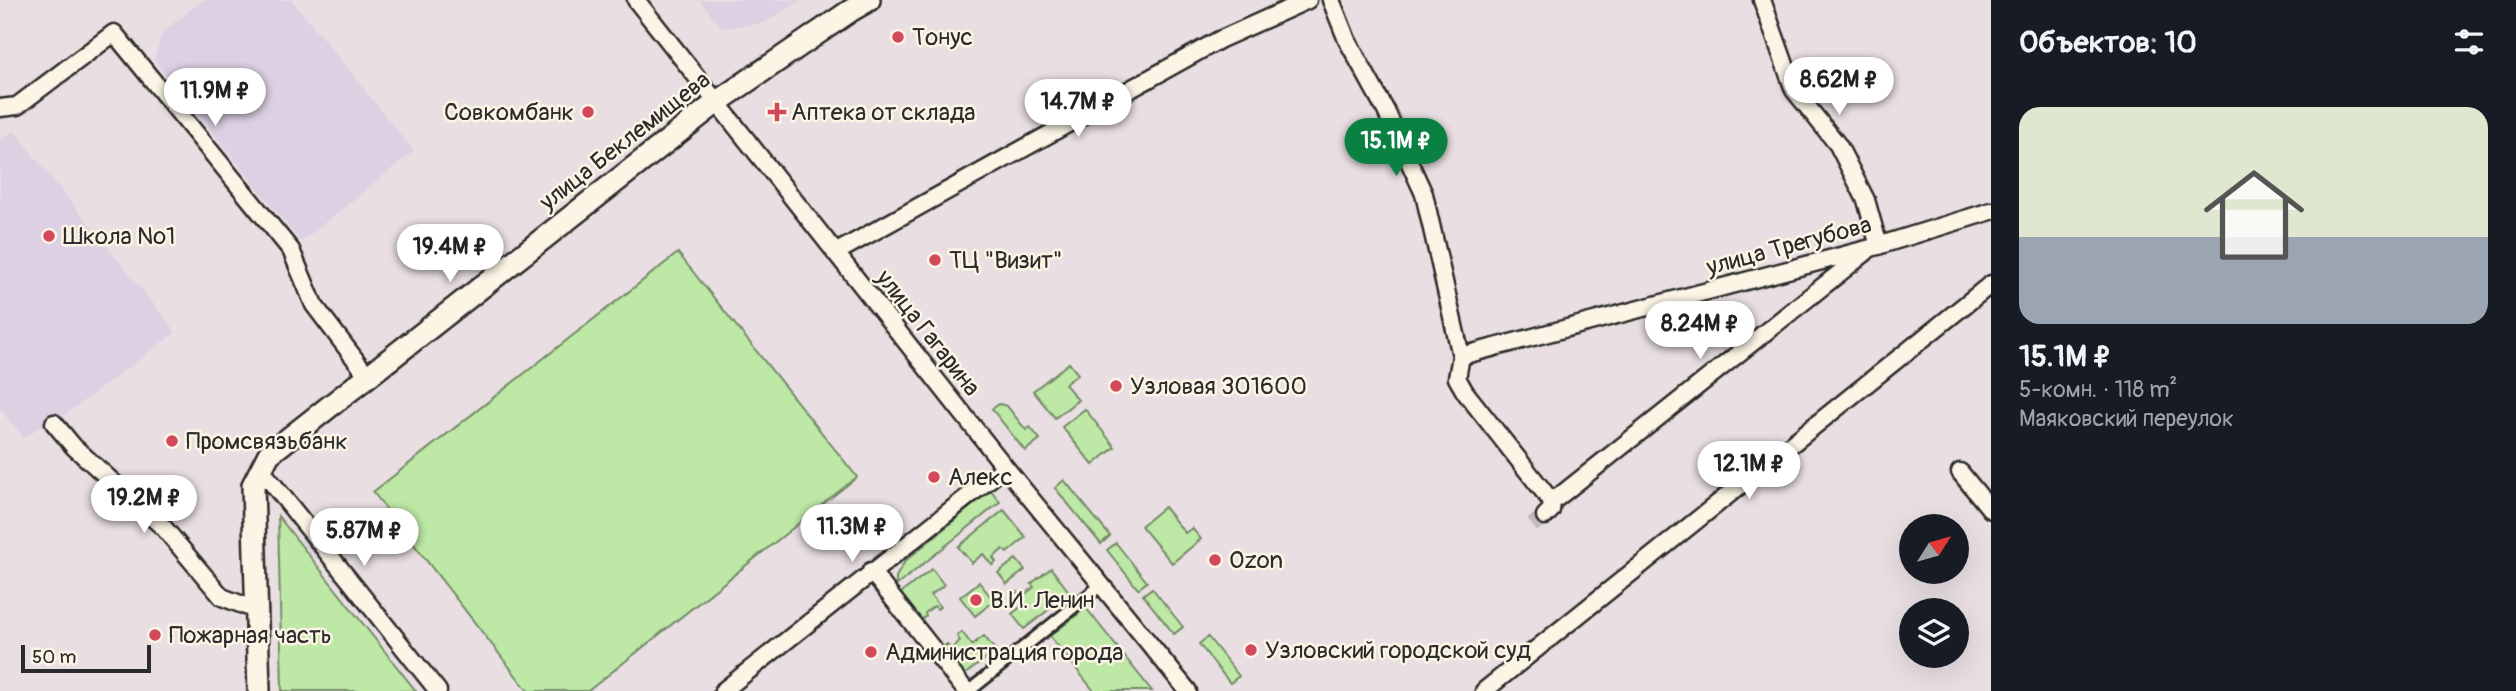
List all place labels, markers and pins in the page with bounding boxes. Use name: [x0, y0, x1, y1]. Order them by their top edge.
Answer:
place label: Тонус: [912, 23, 973, 52]
marker: Тонус: [890, 29, 906, 45]
pin: 8.62M ₽: [1774, 58, 1904, 117]
pin: 11.9M ₽: [150, 68, 280, 128]
pin: 14.7M ₽: [1013, 80, 1143, 139]
place label: Совкомбанк: [444, 98, 574, 127]
place label: Аптека от склада: [791, 98, 975, 127]
marker: Совкомбанк: [580, 104, 596, 120]
marker: Аптека от склада: [769, 104, 785, 120]
pin: 15.1M ₽: [1331, 118, 1461, 178]
place label: Школа №1: [63, 222, 175, 251]
pin: 19.4M ₽: [385, 224, 515, 284]
marker: Школа №1: [41, 228, 57, 244]
place label: ТЦ "Визит": [949, 246, 1063, 275]
marker: ТЦ "Визит": [927, 252, 943, 268]
pin: 8.24M ₽: [1635, 302, 1765, 361]
place label: Узловая 301600: [1130, 372, 1307, 401]
marker: Узловая 301600: [1108, 378, 1124, 394]
place label: Промсвязьбанк: [186, 427, 348, 456]
marker: Промсвязьбанк: [164, 433, 180, 449]
pin: 12.1M ₽: [1684, 442, 1814, 501]
place label: Алекс: [948, 463, 1013, 492]
marker: Алекс: [926, 469, 942, 485]
pin: 19.2M ₽: [79, 476, 209, 535]
pin: 11.3M ₽: [787, 504, 917, 564]
pin: 5.87M ₽: [299, 508, 429, 568]
place label: Ozon: [1229, 546, 1283, 575]
marker: Ozon: [1207, 552, 1223, 568]
place label: В.И. Ленин: [990, 586, 1095, 615]
marker: В.И. Ленин: [968, 592, 984, 608]
place label: Пожарная часть: [169, 621, 332, 650]
marker: Пожарная часть: [147, 627, 163, 643]
place label: Узловский городской суд: [1265, 636, 1532, 665]
place label: Администрация города: [885, 638, 1123, 667]
marker: Узловский городской суд: [1243, 642, 1259, 658]
marker: Администрация города: [863, 644, 879, 660]

